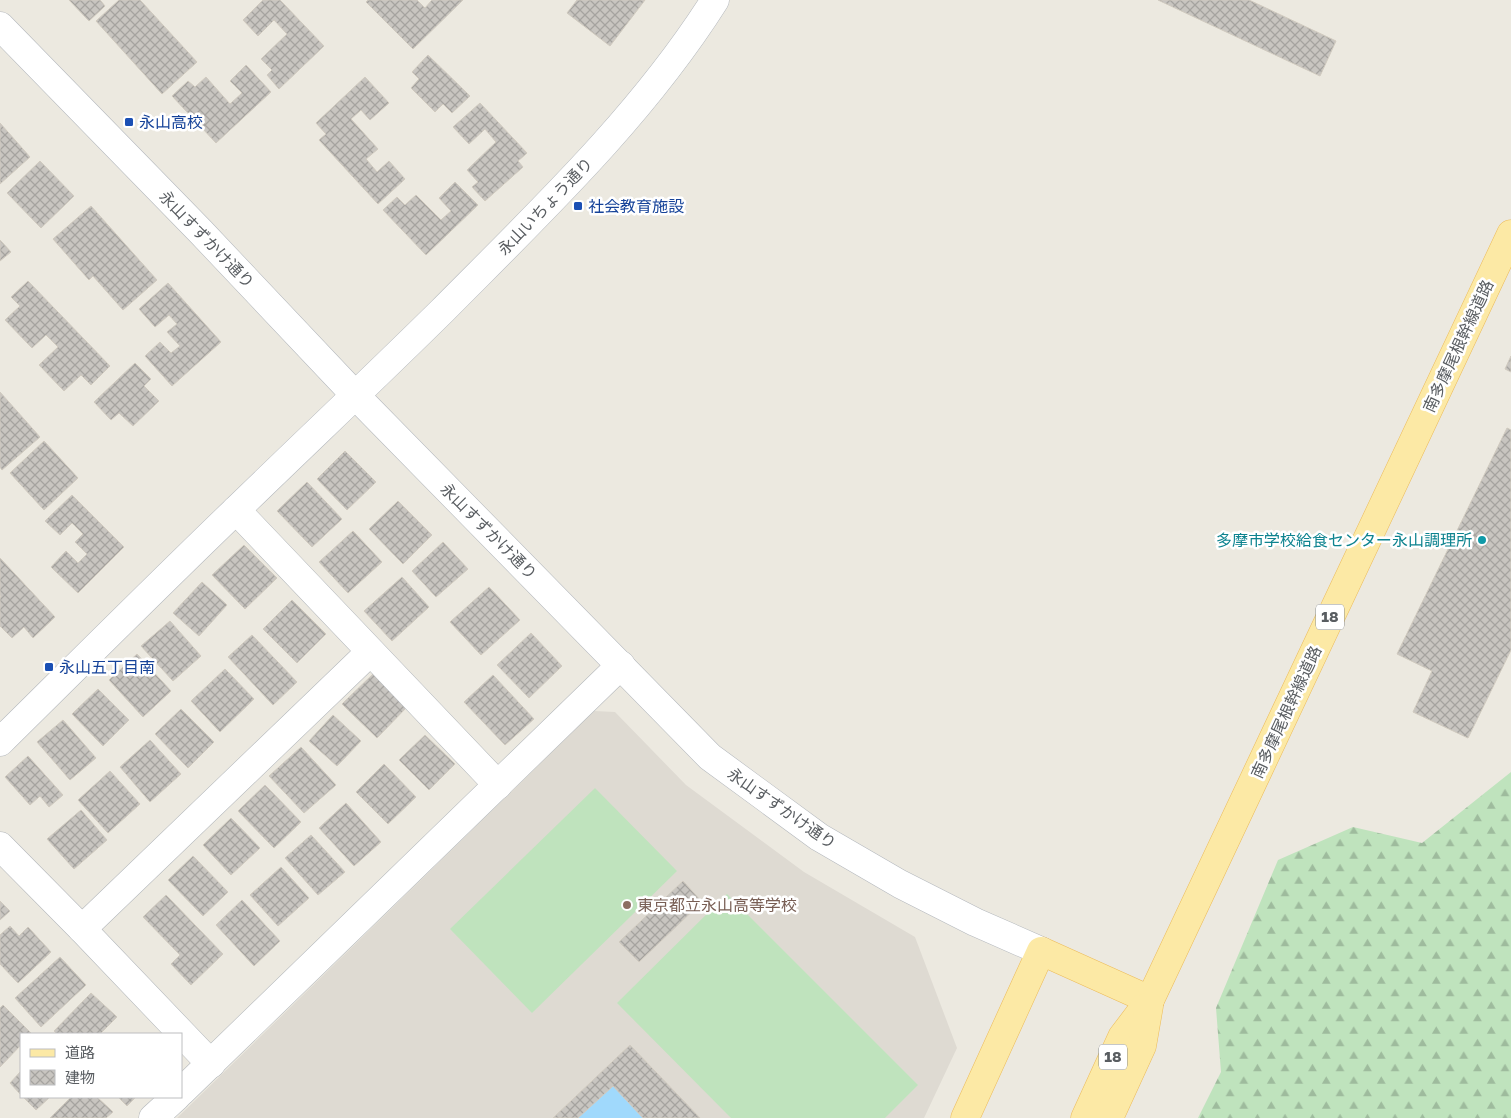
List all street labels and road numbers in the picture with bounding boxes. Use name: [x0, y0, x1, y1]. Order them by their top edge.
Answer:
street label: 永山いちょう通り: [493, 153, 597, 259]
street label: 永山すずかけ通り: [155, 186, 259, 292]
street label: 南多摩尾根幹線道路: [1419, 277, 1497, 415]
street label: 永山すずかけ通り: [437, 479, 541, 583]
road number: 18: [1316, 604, 1344, 630]
street label: 南多摩尾根幹線道路: [1247, 643, 1325, 781]
street label: 永山すずかけ通り: [724, 763, 840, 853]
road number: 18: [1099, 1044, 1127, 1070]

